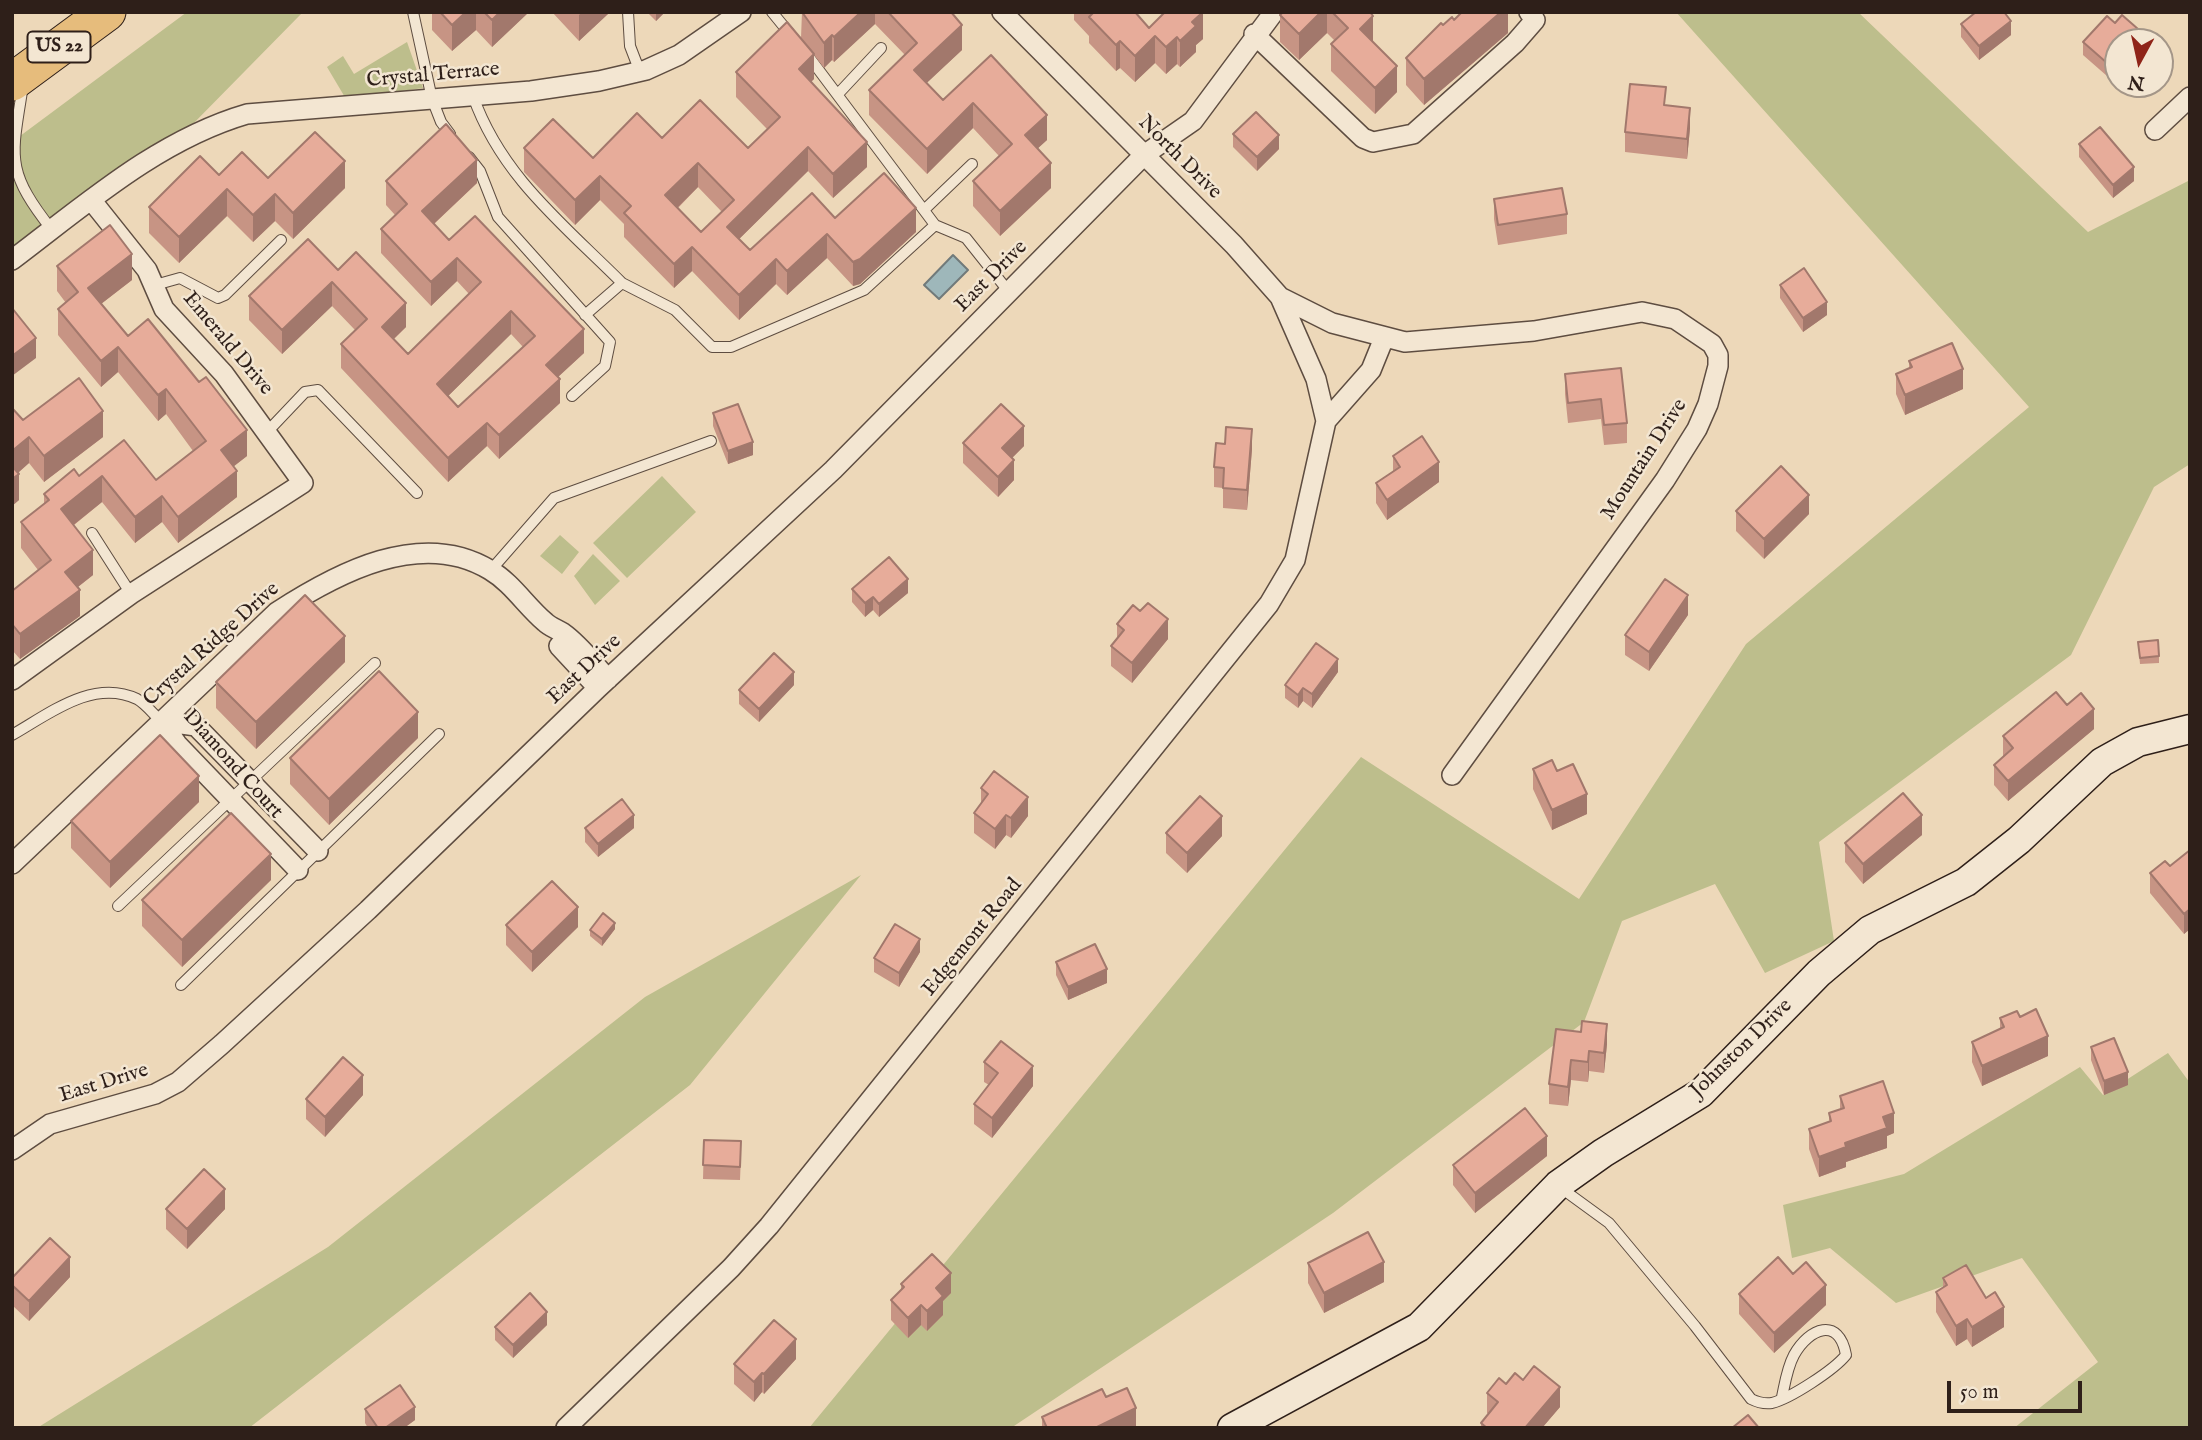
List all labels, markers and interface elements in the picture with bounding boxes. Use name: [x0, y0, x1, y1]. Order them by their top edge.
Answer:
north arrow: [2104, 28, 2174, 98]
road number: US 22: [28, 32, 90, 62]
street label: Crystal Terrace: [366, 58, 500, 94]
text: N: [2127, 69, 2146, 95]
street label: North Drive: [1132, 111, 1226, 205]
street label: East Drive: [951, 236, 1033, 318]
street label: Emerald Drive: [176, 287, 278, 401]
street label: Mountain Drive: [1596, 395, 1694, 525]
street label: Crystal Ridge Drive: [139, 577, 285, 713]
street label: East Drive: [543, 630, 627, 710]
street label: Diamond Court: [176, 705, 288, 825]
street label: Edgemont Road: [918, 874, 1028, 1002]
street label: Johnston Drive: [1686, 994, 1798, 1104]
street label: East Drive: [56, 1059, 152, 1109]
scale bar: [1950, 1366, 2085, 1410]
text: 50 m: [1960, 1379, 1999, 1406]

